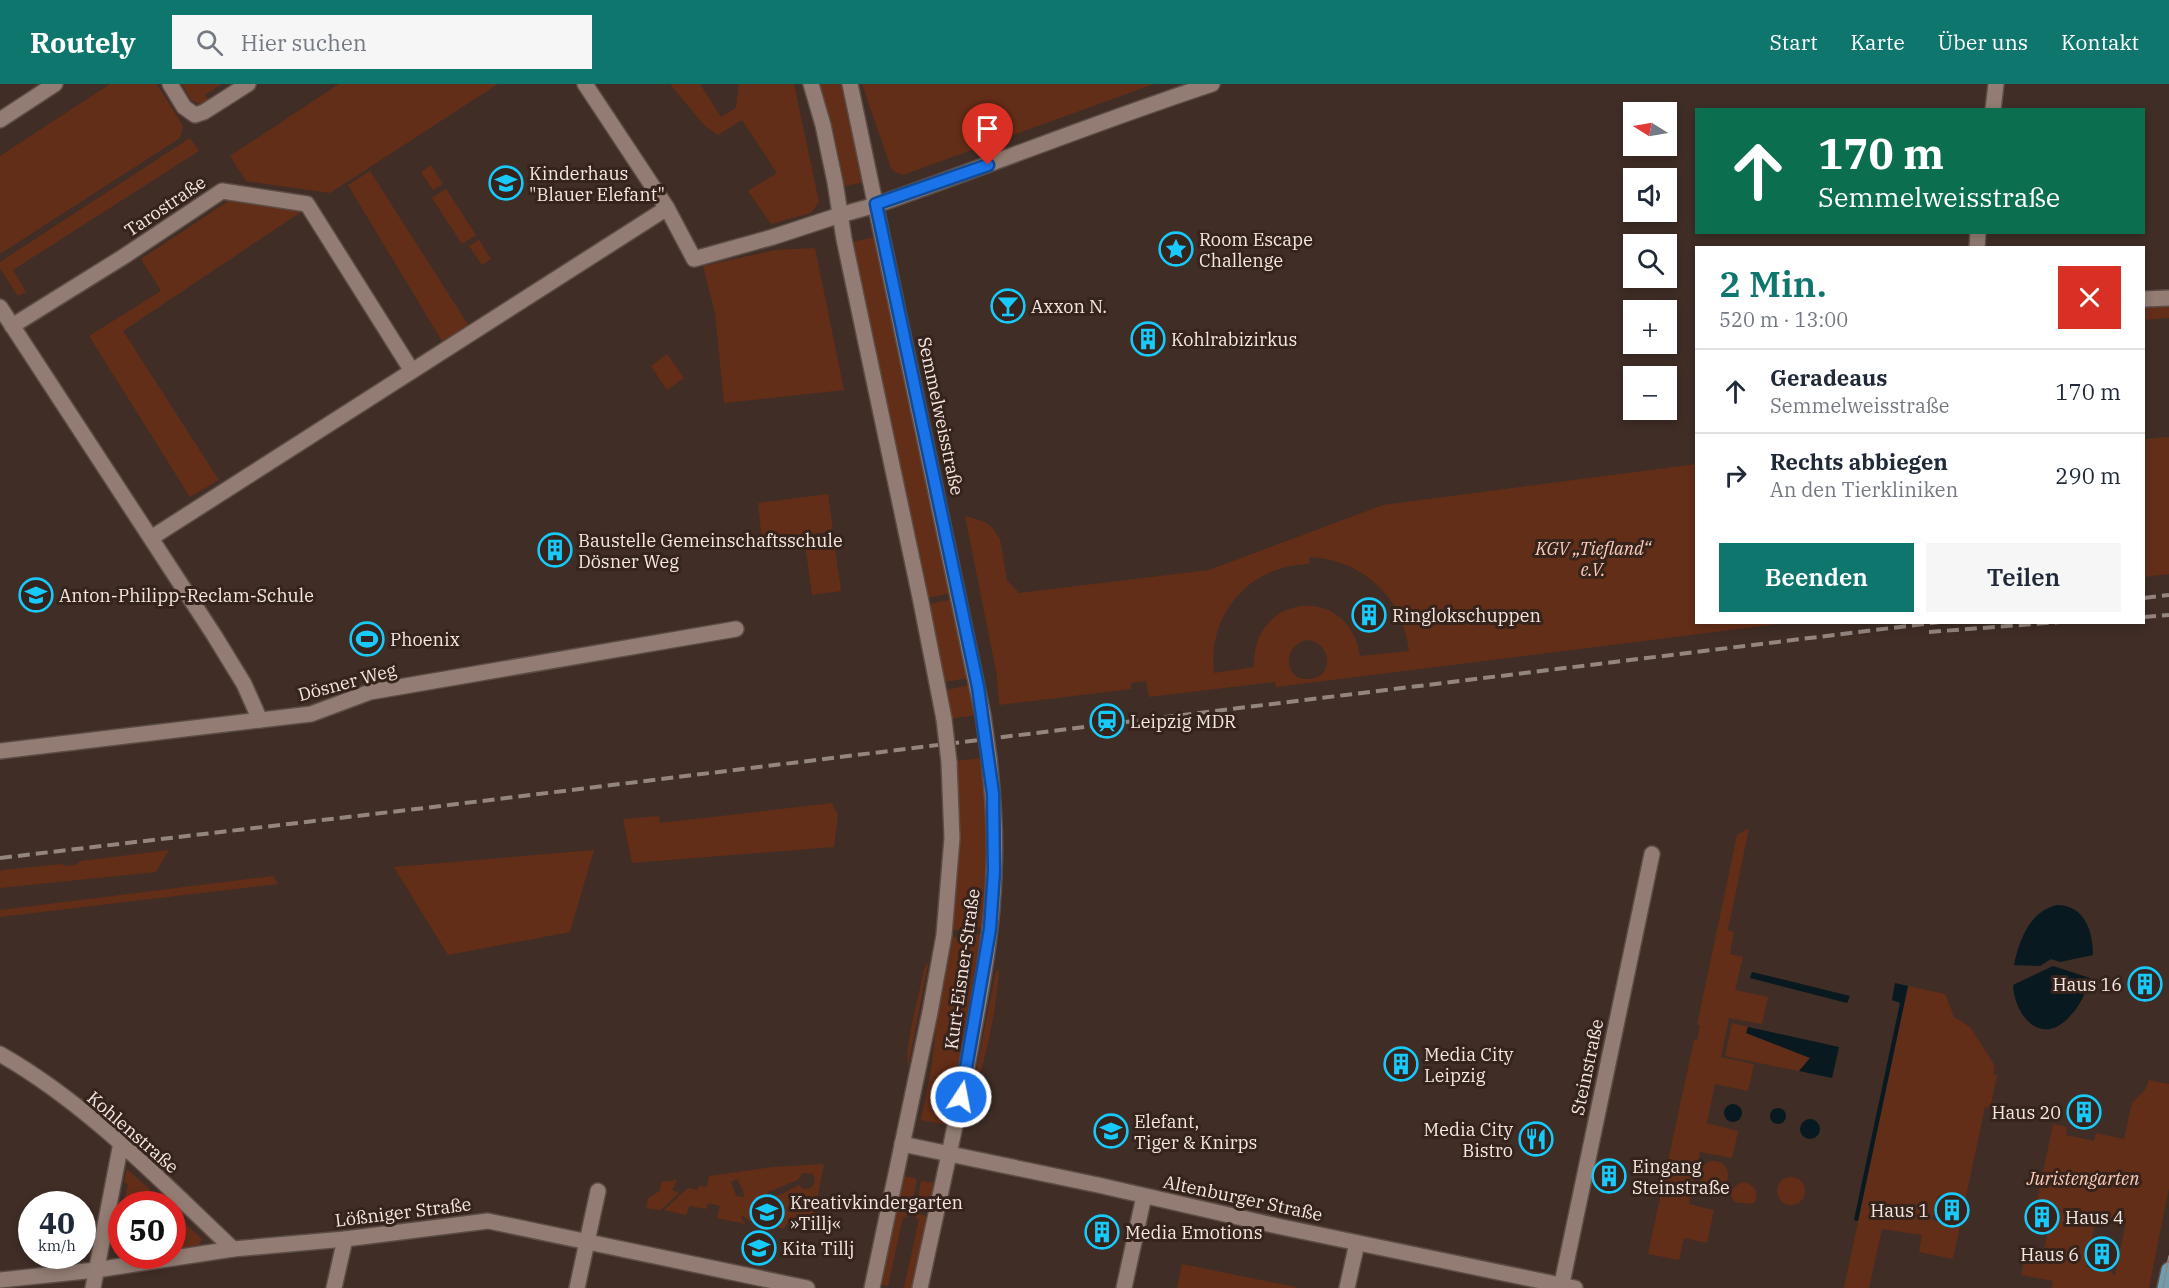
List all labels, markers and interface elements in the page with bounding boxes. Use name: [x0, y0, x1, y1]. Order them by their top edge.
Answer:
search box: [172, 15, 592, 69]
text: Routely: [30, 24, 136, 61]
icon: search: [193, 26, 226, 59]
text: Hier suchen: [241, 28, 367, 57]
text: Start: [1769, 28, 1818, 56]
text: Karte: [1851, 28, 1905, 56]
text: Über uns: [1938, 28, 2028, 56]
text: Kontakt: [2061, 28, 2139, 56]
north arrow: [1623, 102, 1677, 156]
map controls: [1623, 102, 1677, 420]
pin: [962, 103, 1013, 165]
icon: arrive: [971, 112, 1004, 145]
text: 170 m: [1818, 126, 1944, 181]
icon: ahead: [1719, 132, 1797, 210]
place label: Kinderhaus "Blauer Elefant": [529, 162, 665, 206]
school or university icon: Kinderhaus "Blauer Elefant": [488, 165, 524, 201]
button: sound: [1623, 168, 1677, 222]
street label: Tarostraße: [120, 170, 210, 242]
text: Semmelweisstraße: [1818, 179, 2060, 214]
place label: Room Escape Challenge: [1199, 228, 1313, 272]
place icon: Room Escape Challenge: [1158, 231, 1194, 267]
button: search: [1623, 234, 1677, 288]
text: 2 Min.: [1719, 260, 1827, 307]
button: close: [2058, 266, 2121, 329]
bar icon: Axxon N.: [990, 288, 1026, 324]
place label: Axxon N.: [1031, 295, 1107, 318]
button: +: [1623, 300, 1677, 354]
text: 520 m · 13:00: [1719, 306, 1848, 333]
building icon: Kohlrabizirkus: [1130, 321, 1166, 357]
place label: Kohlrabizirkus: [1171, 328, 1297, 351]
street label: Semmelweisstraße: [913, 335, 969, 497]
text: Geradeaus: [1770, 363, 1887, 392]
button: −: [1623, 366, 1677, 420]
icon: ahead: [1719, 375, 1752, 408]
text: 170 m: [2055, 377, 2121, 406]
text: Semmelweisstraße: [1770, 392, 1949, 419]
text: Rechts abbiegen: [1770, 447, 1948, 476]
icon: right: [1719, 459, 1752, 492]
text: 290 m: [2055, 461, 2121, 490]
text: An den Tierkliniken: [1770, 476, 1958, 503]
place label: Baustelle Gemeinschaftsschule Dösner Weg: [578, 529, 843, 573]
building icon: Baustelle Gemeinschaftsschule Dösner Weg: [537, 532, 573, 568]
park label: KGV „Tiefland“ e.V.: [1534, 537, 1653, 581]
button: Beenden: [1719, 543, 1914, 612]
button: Teilen: [1926, 543, 2121, 612]
school or university icon: Anton-Philipp-Reclam-Schule: [18, 577, 54, 613]
place label: Anton-Philipp-Reclam-Schule: [59, 584, 314, 607]
building icon: Ringlokschuppen: [1351, 597, 1387, 633]
place label: Ringlokschuppen: [1392, 604, 1541, 627]
sports icon: Phoenix: [349, 621, 385, 657]
place label: Phoenix: [390, 628, 460, 651]
street label: Dösner Weg: [295, 658, 399, 706]
station icon: Leipzig MDR: [1089, 703, 1125, 739]
place label: Leipzig MDR: [1130, 710, 1236, 733]
street label: Kurt-Eisner-Straße: [939, 887, 985, 1051]
building icon: Haus 16: [2127, 966, 2163, 1002]
place label: Haus 16: [2052, 973, 2122, 996]
street label: Steinstraße: [1566, 1017, 1608, 1117]
place label: Media City Leipzig: [1424, 1043, 1514, 1087]
building icon: Media City Leipzig: [1383, 1046, 1419, 1082]
position arrow: [929, 1065, 993, 1129]
street label: Kohlenstraße: [82, 1086, 184, 1178]
building icon: Haus 20: [2066, 1094, 2102, 1130]
place label: Haus 20: [1991, 1101, 2061, 1124]
place label: Elefant, Tiger & Knirps: [1134, 1110, 1257, 1154]
school or university icon: Elefant, Tiger & Knirps: [1093, 1113, 1129, 1149]
place label: Media City Bistro: [1424, 1118, 1513, 1162]
restaurant icon: Media City Bistro: [1518, 1121, 1554, 1157]
place label: Eingang Steinstraße: [1632, 1155, 1730, 1199]
building icon: Eingang Steinstraße: [1591, 1158, 1627, 1194]
park label: Juristengarten: [2026, 1167, 2140, 1190]
street label: Altenburger Straße: [1161, 1170, 1325, 1226]
speed limit sign: 50: [108, 1191, 186, 1269]
place label: Kreativkindergarten »Tillj«: [790, 1191, 963, 1235]
street label: Lößniger Straße: [334, 1192, 472, 1232]
building icon: Haus 1: [1934, 1192, 1970, 1228]
school or university icon: Kreativkindergarten »Tillj«: [749, 1194, 785, 1230]
place label: Haus 1: [1870, 1199, 1929, 1222]
building icon: Haus 4: [2024, 1199, 2060, 1235]
text: 40: [39, 1203, 75, 1242]
place label: Haus 4: [2065, 1206, 2124, 1229]
building icon: Media Emotions: [1084, 1214, 1120, 1250]
place label: Media Emotions: [1125, 1221, 1262, 1244]
school or university icon: Kita Tillj: [741, 1230, 777, 1266]
text: km/h: [38, 1236, 76, 1255]
building icon: Haus 6: [2084, 1236, 2120, 1272]
place label: Kita Tillj: [782, 1237, 854, 1260]
place label: Haus 6: [2020, 1243, 2079, 1266]

